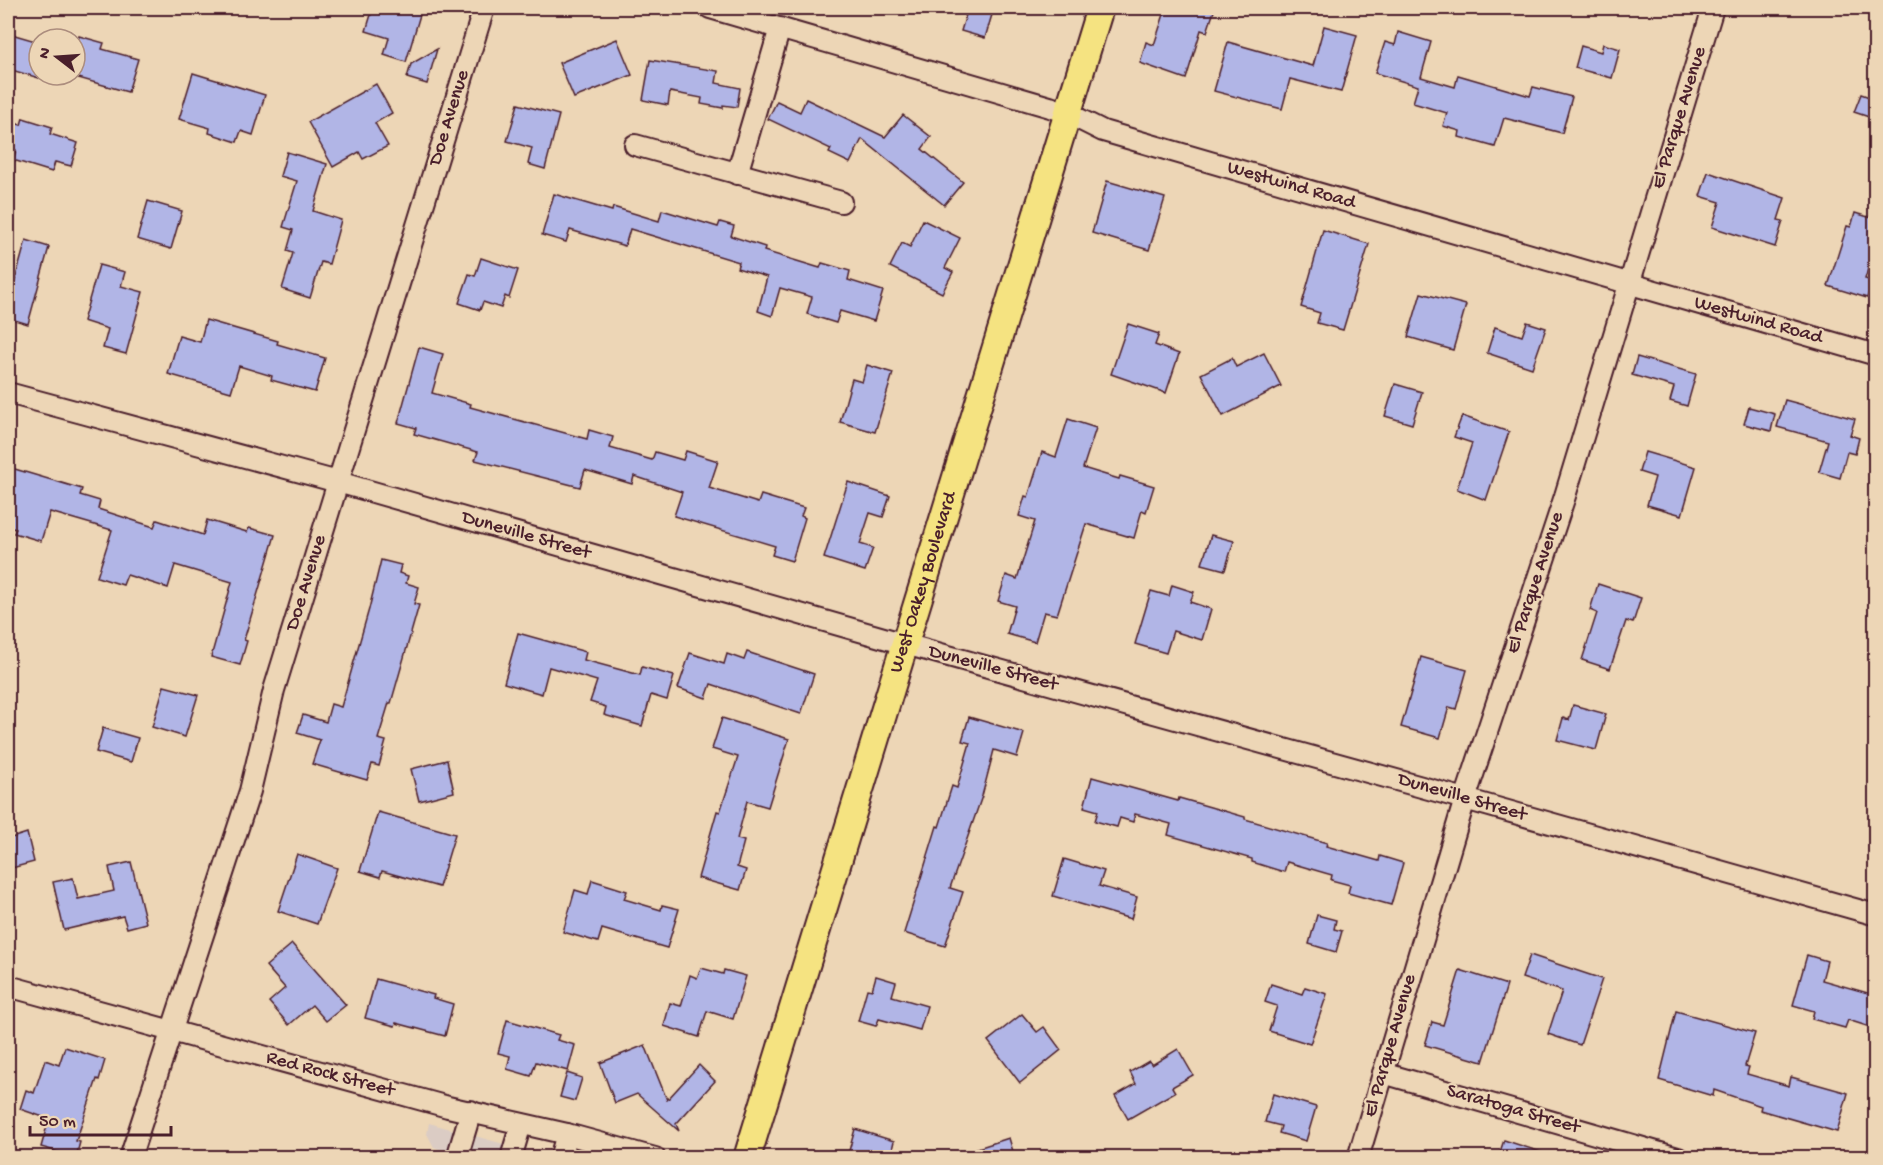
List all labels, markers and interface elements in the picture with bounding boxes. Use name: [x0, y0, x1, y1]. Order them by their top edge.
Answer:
north arrow: [27, 27, 87, 87]
street label: El Parque Avenue: [1647, 44, 1713, 192]
text: N: [35, 45, 57, 61]
street label: Doe Avenue: [424, 67, 476, 170]
street label: Westwind Road: [1224, 157, 1360, 216]
street label: Westwind Road: [1691, 292, 1827, 351]
street label: West Oakey Boulevard: [885, 487, 963, 676]
street label: Duneville Street: [457, 506, 595, 566]
street label: El Parque Avenue: [1502, 509, 1570, 657]
street label: Doe Avenue: [281, 532, 333, 635]
street label: Duneville Street: [924, 640, 1062, 698]
street label: Duneville Street: [1393, 768, 1531, 828]
street label: El Parque Avenue: [1360, 971, 1423, 1120]
street label: Red Rock Street: [263, 1047, 398, 1104]
street label: Saratoga Street: [1444, 1080, 1584, 1141]
scale bar: [30, 1099, 171, 1137]
text: 50 m: [39, 1112, 76, 1133]

